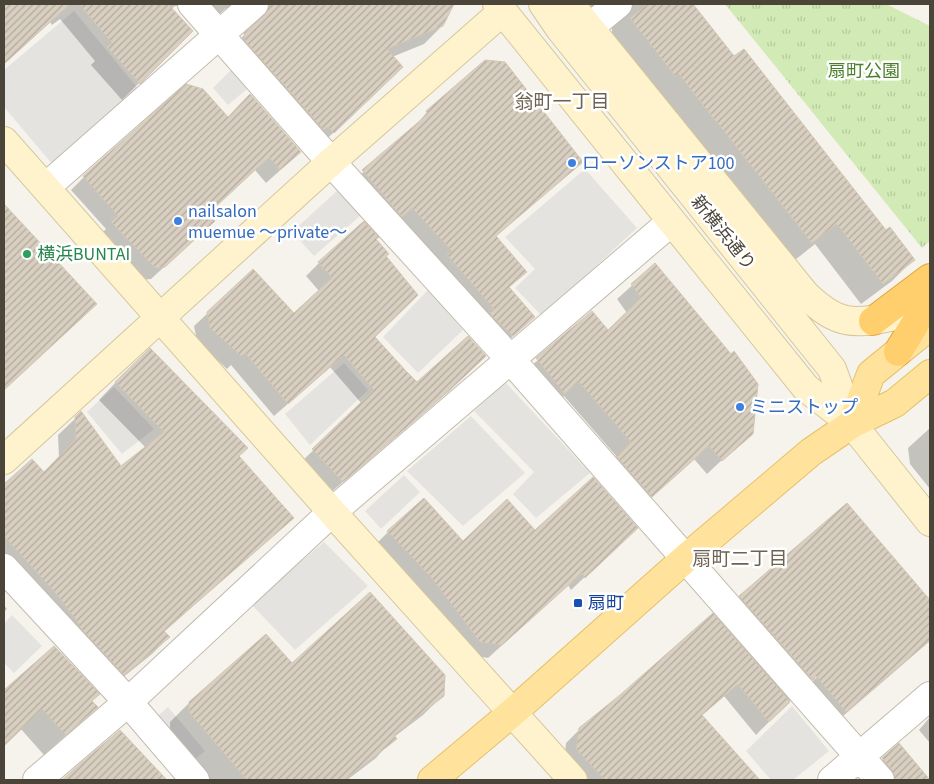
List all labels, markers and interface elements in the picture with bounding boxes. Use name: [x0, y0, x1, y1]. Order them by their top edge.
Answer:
park label: 扇町公園: [828, 59, 900, 84]
district label: 翁町一丁目: [514, 89, 610, 116]
place label: ローソンストア100: [582, 151, 735, 176]
marker: ローソンストア100: [566, 157, 578, 169]
street label: 新横浜通り: [685, 190, 761, 276]
place label: nailsalon muemue ～private～: [188, 199, 347, 245]
marker: nailsalon muemue ～private～: [172, 215, 184, 227]
place label: 横浜BUNTAI: [37, 242, 130, 267]
marker: 横浜BUNTAI: [21, 248, 33, 260]
place label: ミニストップ: [750, 395, 858, 420]
marker: ミニストップ: [734, 401, 746, 413]
district label: 扇町二丁目: [692, 546, 788, 573]
place label: 扇町: [588, 591, 624, 616]
marker: 扇町: [572, 597, 584, 609]

